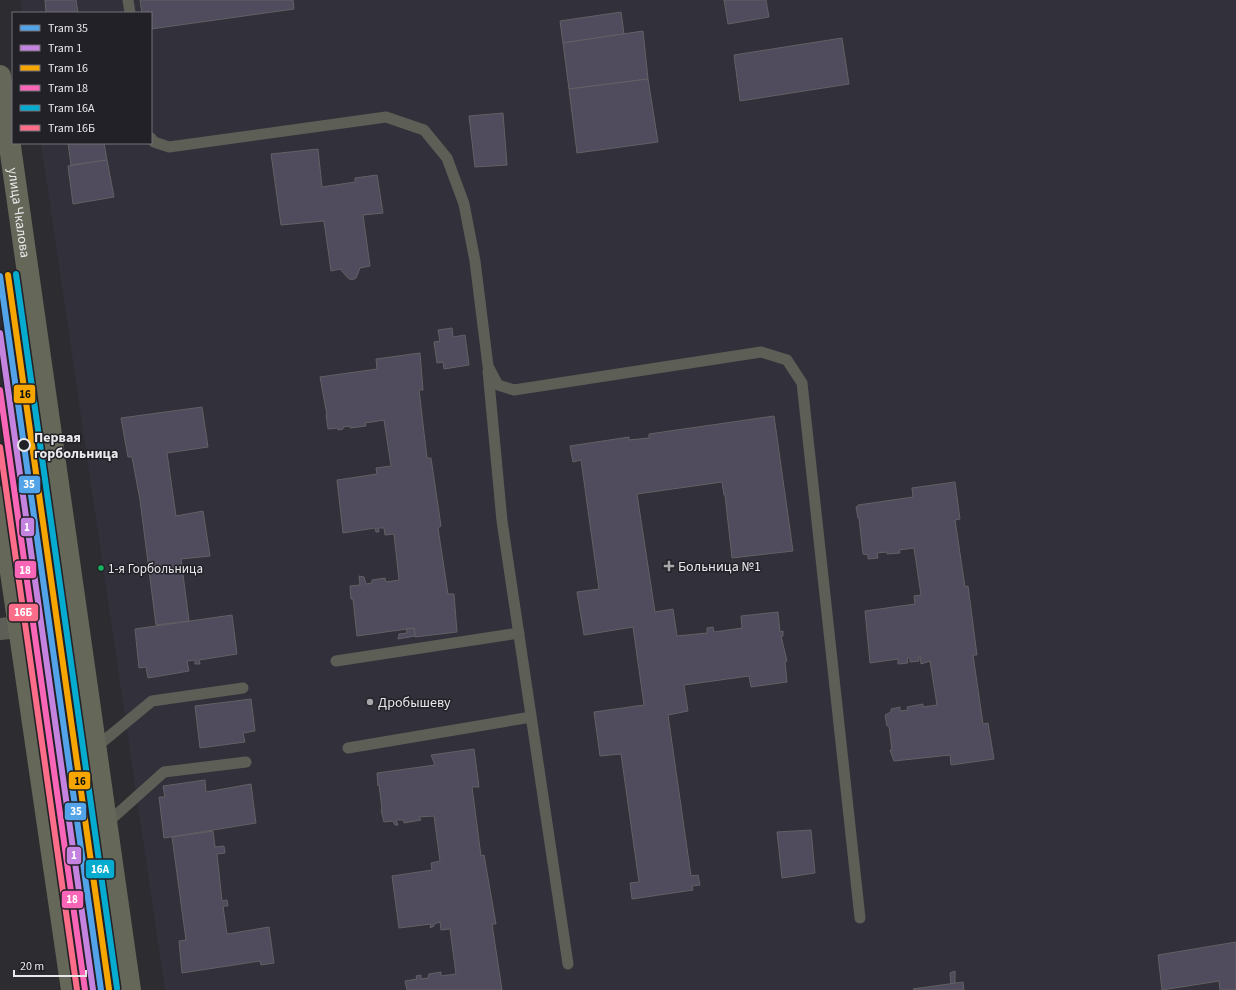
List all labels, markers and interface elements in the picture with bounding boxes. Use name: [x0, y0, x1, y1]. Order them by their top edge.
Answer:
legend: [12, 12, 152, 144]
text: Tram 35: [48, 20, 88, 37]
text: Tram 1: [48, 40, 82, 57]
text: Tram 16: [48, 60, 88, 77]
text: Tram 18: [48, 80, 88, 97]
text: Tram 16А: [48, 100, 95, 117]
text: Tram 16Б: [48, 120, 95, 137]
street label: улица Чкалова: [2, 166, 35, 259]
line badge: 16: [13, 384, 36, 404]
text: 16: [19, 387, 31, 402]
place label: Первая горбольница: [34, 428, 118, 464]
marker: Первая горбольница: [17, 438, 31, 452]
line badge: 35: [18, 475, 41, 494]
text: 35: [23, 477, 35, 492]
line badge: 1: [20, 517, 35, 537]
text: 1: [24, 520, 30, 535]
place label: Больница №1: [678, 557, 761, 577]
line badge: 18: [14, 560, 37, 579]
place label: 1-я Горбольница: [108, 560, 203, 578]
marker: Больница №1: [663, 560, 675, 572]
text: 18: [19, 563, 31, 578]
marker: 1-я Горбольница: [96, 563, 106, 573]
line badge: 16Б: [8, 603, 39, 622]
text: 16Б: [14, 605, 33, 620]
place label: Дробышеву: [378, 693, 451, 713]
marker: Дробышеву: [365, 697, 375, 707]
line badge: 16: [68, 771, 91, 790]
text: 16: [74, 774, 86, 789]
line badge: 35: [64, 802, 87, 821]
text: 35: [70, 804, 82, 819]
line badge: 1: [66, 846, 82, 865]
text: 1: [71, 848, 77, 863]
line badge: 16А: [85, 859, 115, 879]
text: 16А: [91, 862, 110, 877]
line badge: 18: [61, 890, 84, 909]
text: 18: [66, 892, 78, 907]
scale bar: [14, 952, 86, 978]
text: 20 m: [20, 958, 44, 975]

